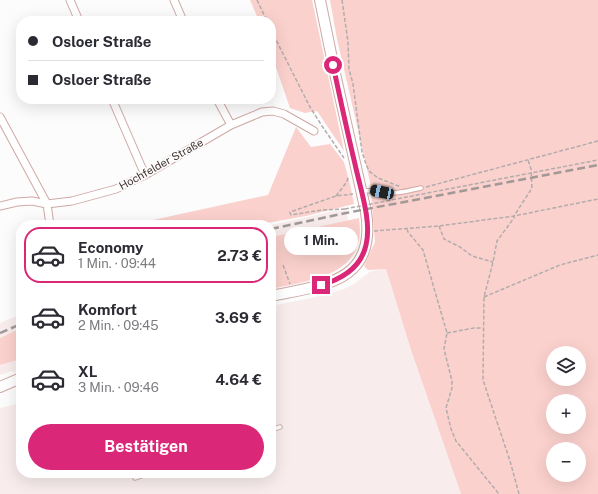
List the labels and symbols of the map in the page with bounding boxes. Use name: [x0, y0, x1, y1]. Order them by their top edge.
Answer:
route start: [324, 56, 342, 74]
street label: Hochfelder Straße: [117, 136, 205, 192]
car: [369, 184, 395, 200]
callout: 1 Min.: [284, 227, 358, 255]
route end: [312, 276, 330, 294]

